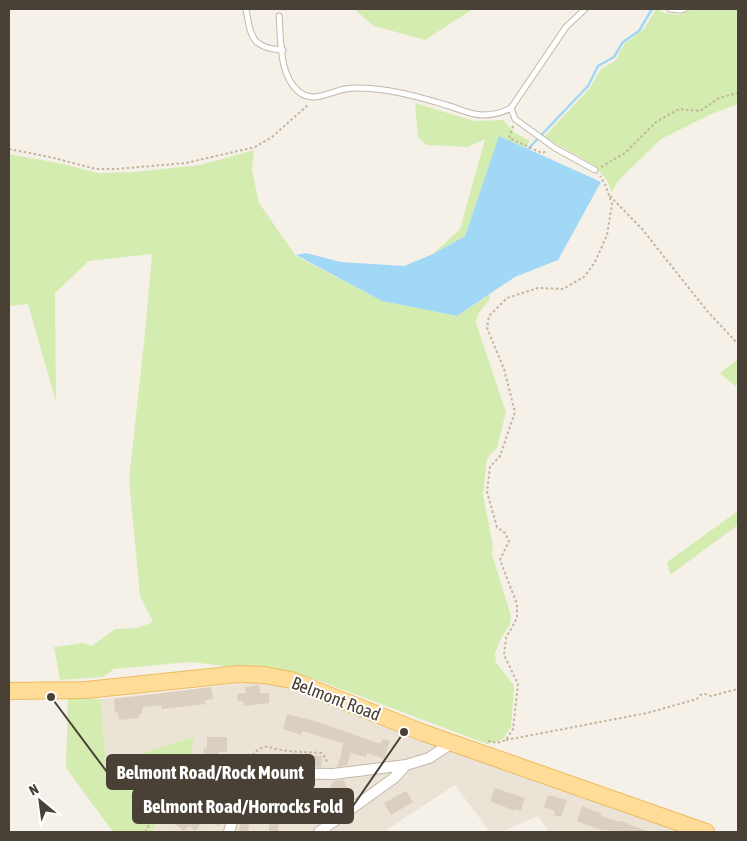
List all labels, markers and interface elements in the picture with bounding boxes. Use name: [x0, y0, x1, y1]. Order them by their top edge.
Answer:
street label: Belmont Road: [289, 672, 384, 725]
callout: Belmont Road/Rock Mount: [107, 755, 314, 789]
text: Belmont Road/Rock Mount: [116, 761, 304, 783]
north arrow: [15, 776, 65, 826]
text: N: [26, 781, 41, 799]
callout: Belmont Road/Horrocks Fold: [133, 789, 353, 823]
text: Belmont Road/Horrocks Fold: [143, 795, 343, 817]

